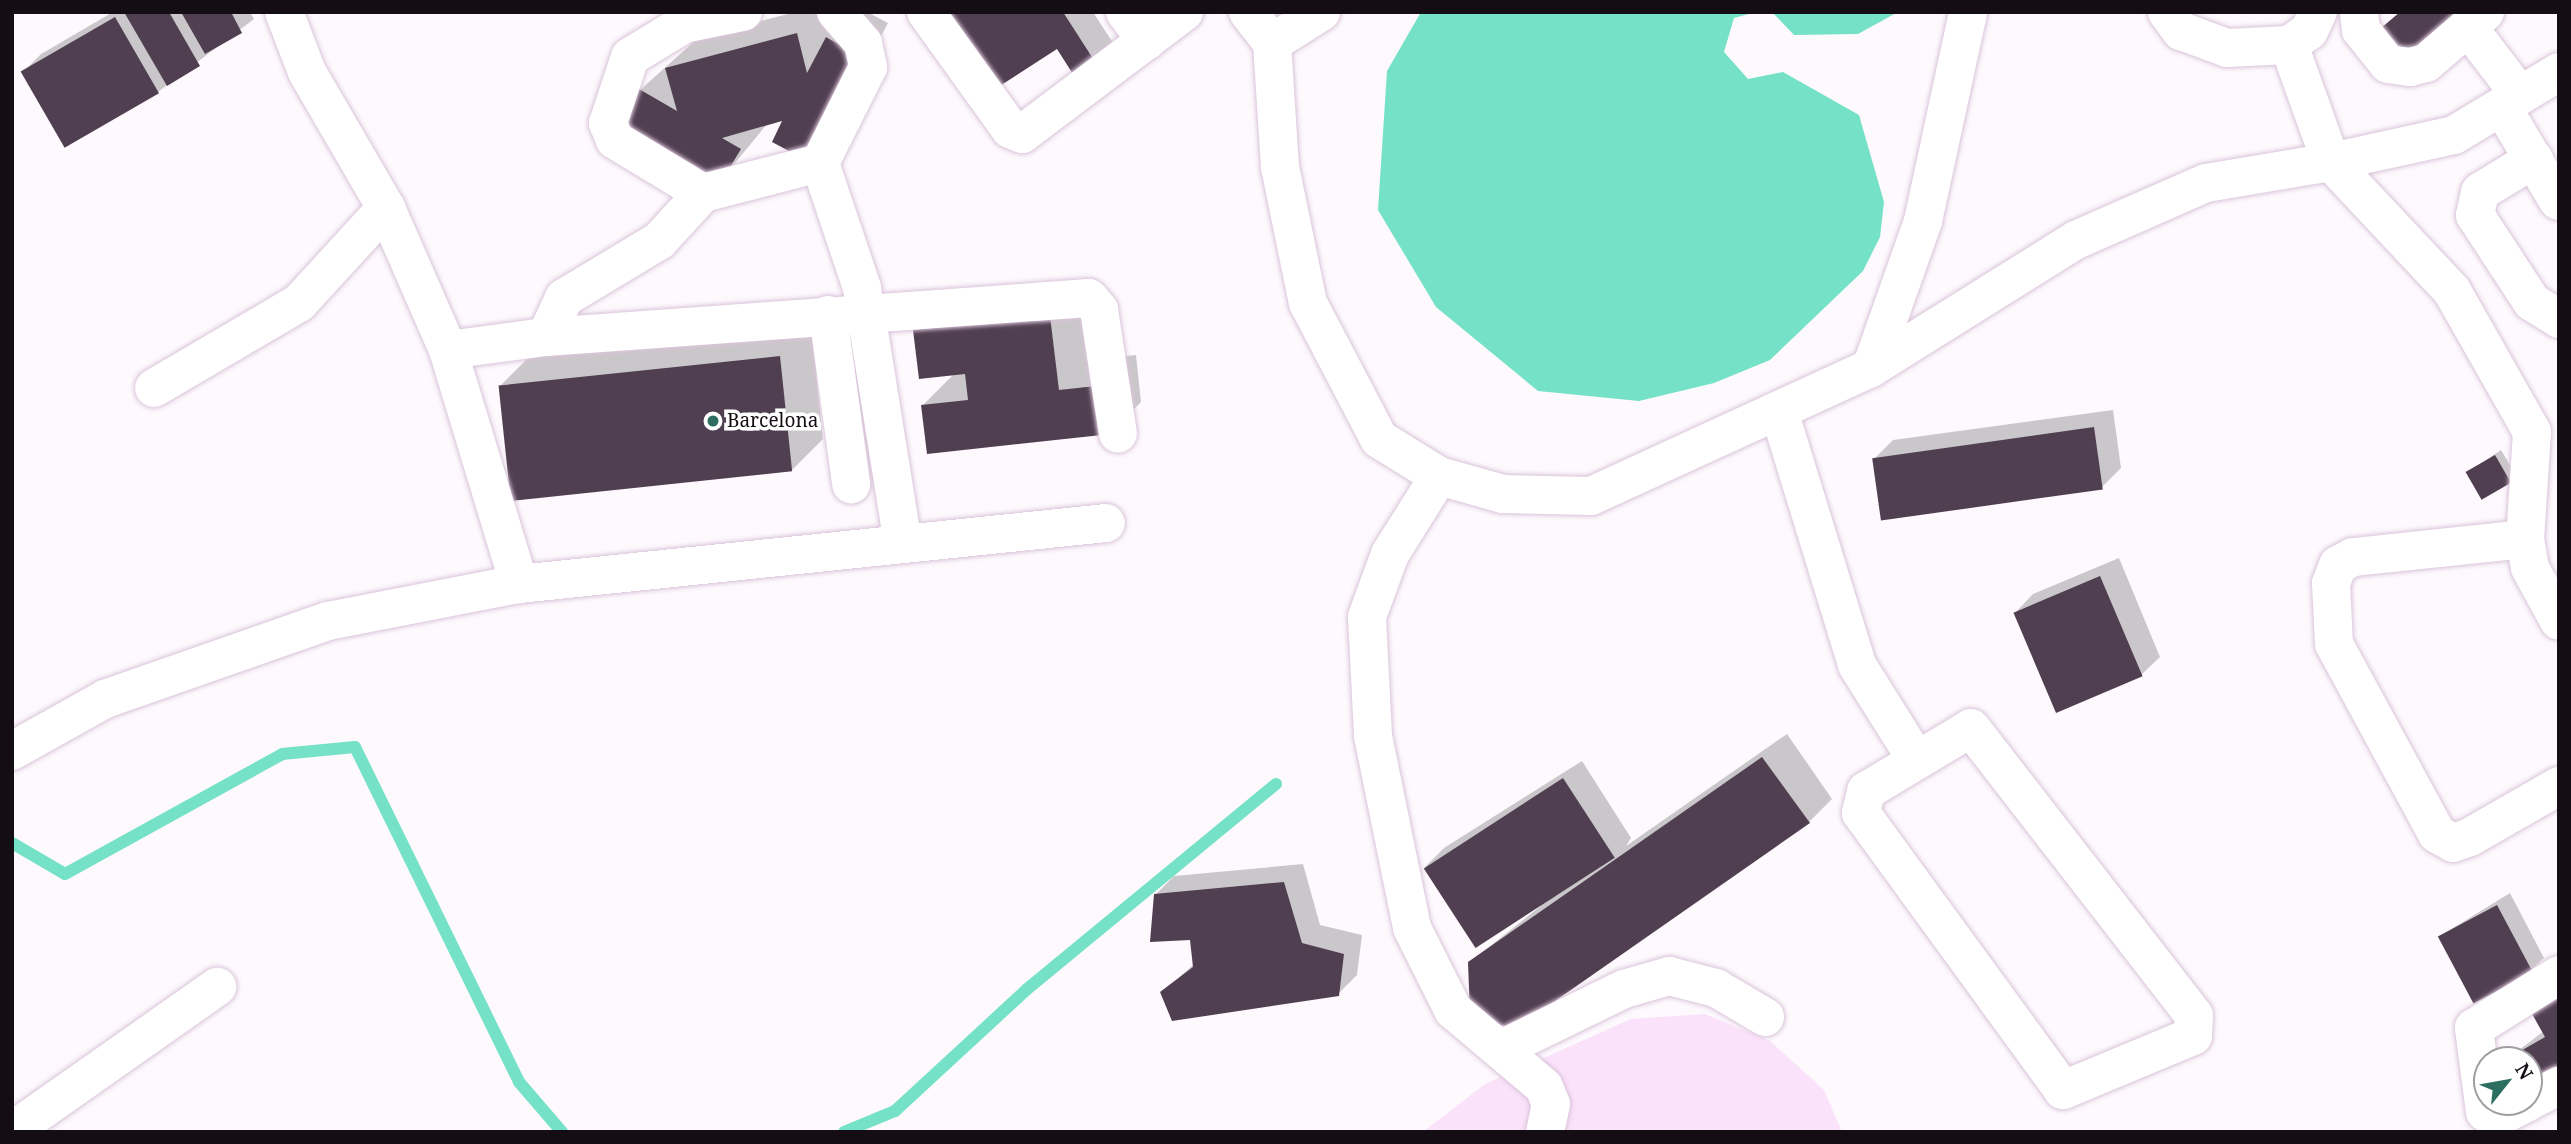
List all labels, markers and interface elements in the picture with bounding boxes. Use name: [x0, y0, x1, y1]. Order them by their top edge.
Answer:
place label: Barcelona: [727, 410, 818, 432]
marker: Barcelona: [705, 413, 721, 429]
north arrow: [2473, 1046, 2543, 1116]
text: N: [2509, 1058, 2539, 1084]

